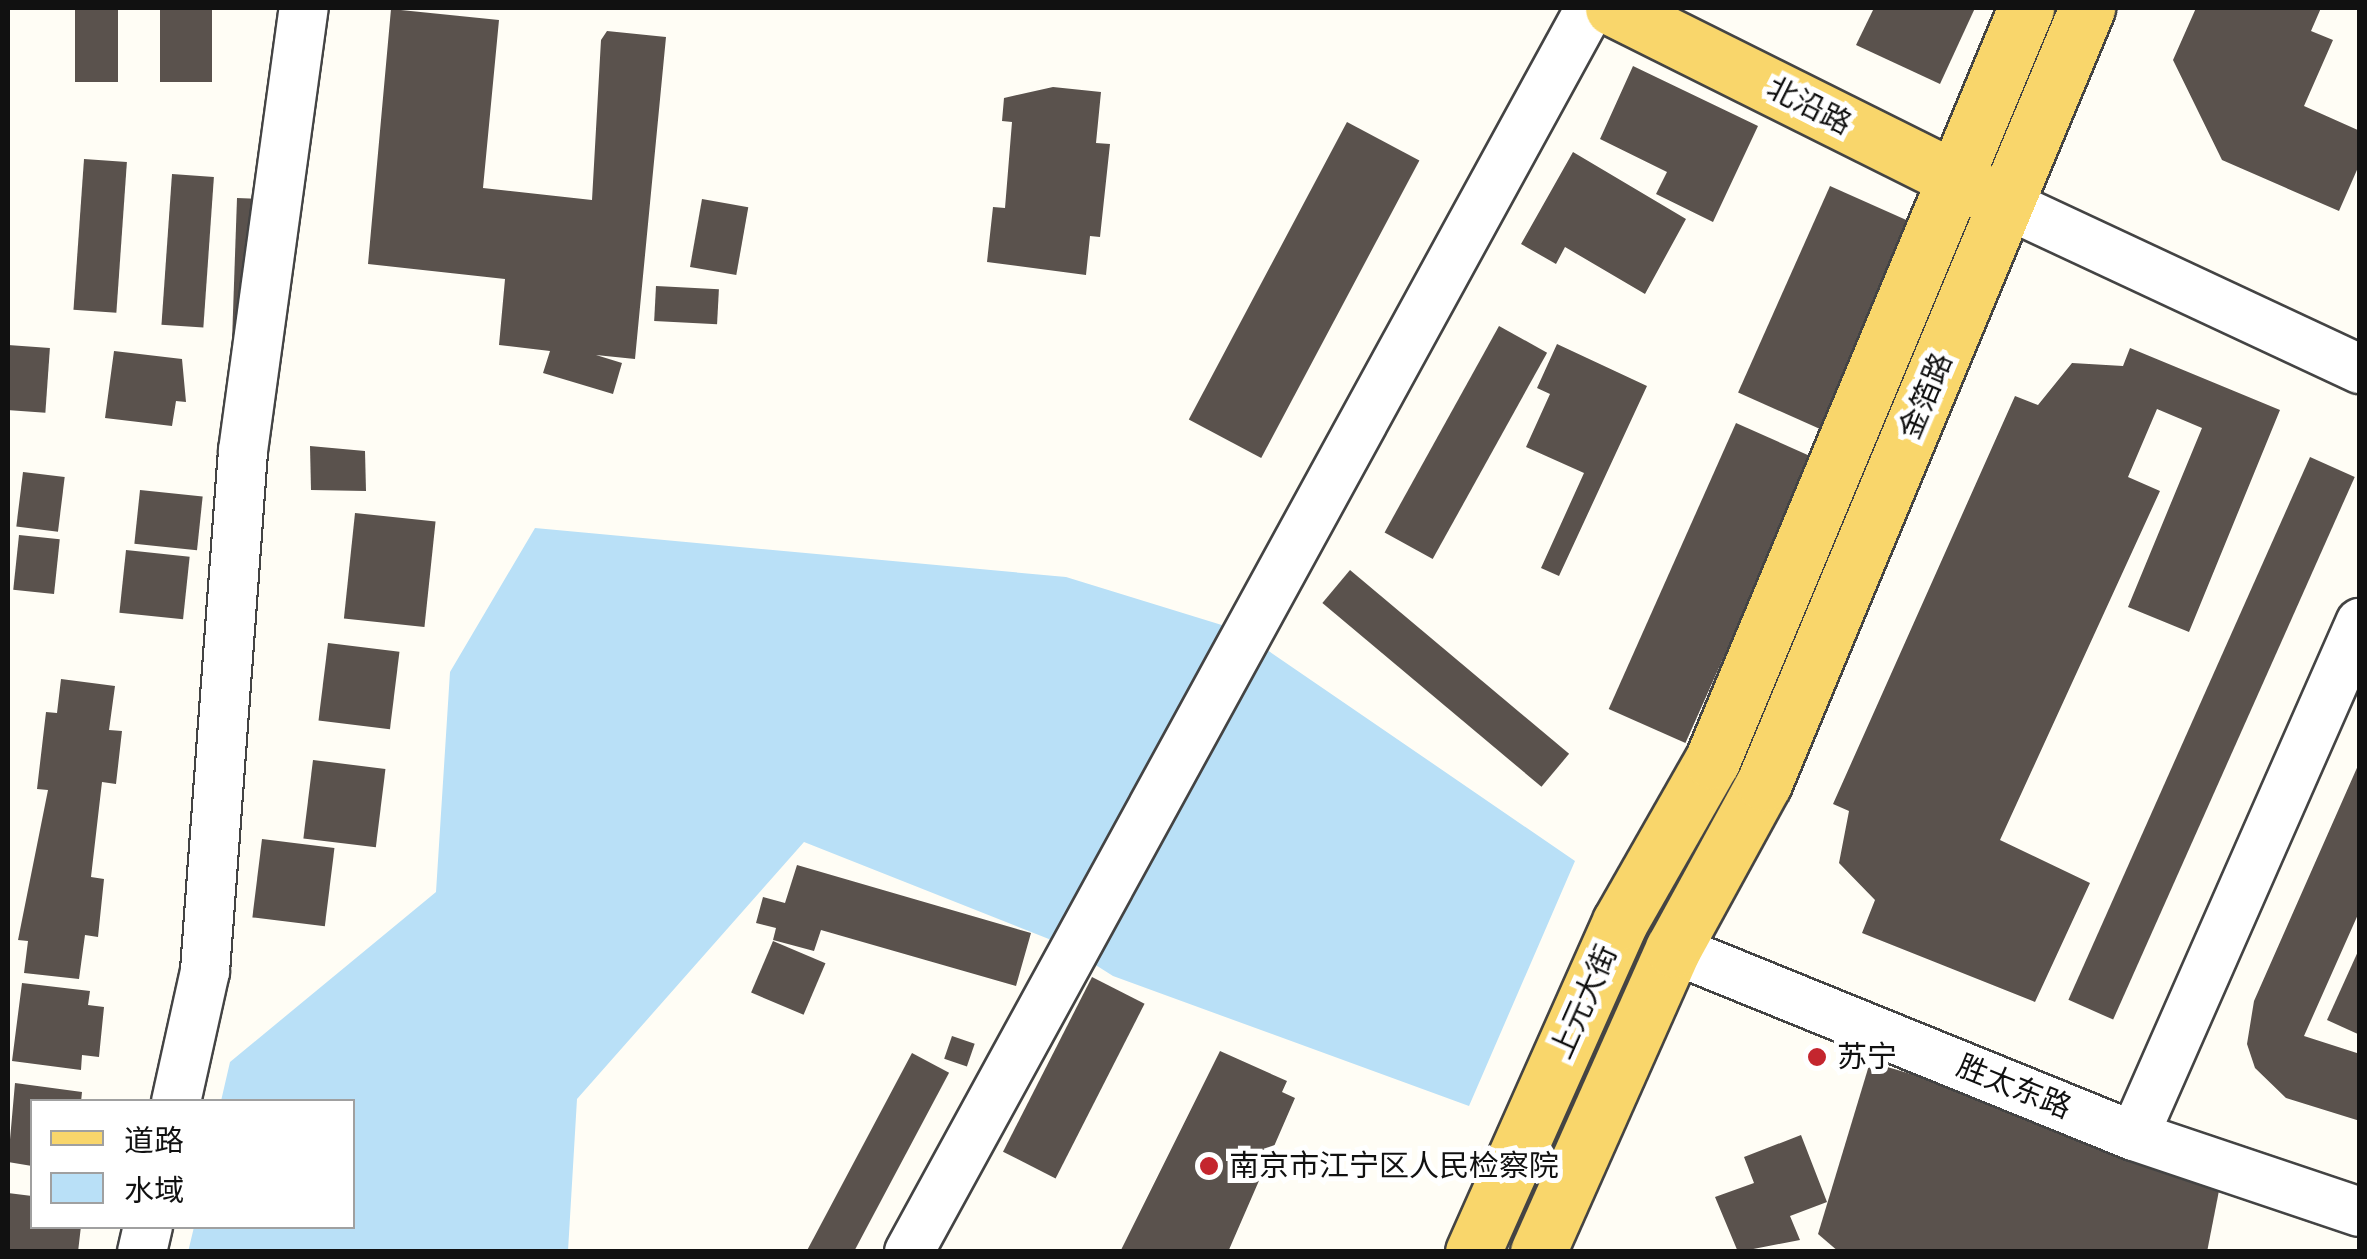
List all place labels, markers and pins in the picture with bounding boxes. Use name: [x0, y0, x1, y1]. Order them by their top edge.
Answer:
place label: 苏宁: [1837, 1039, 1897, 1075]
marker: 苏宁: [1806, 1046, 1828, 1068]
place label: 南京市江宁区人民检察院: [1229, 1148, 1559, 1184]
marker: 南京市江宁区人民检察院: [1198, 1155, 1220, 1177]

